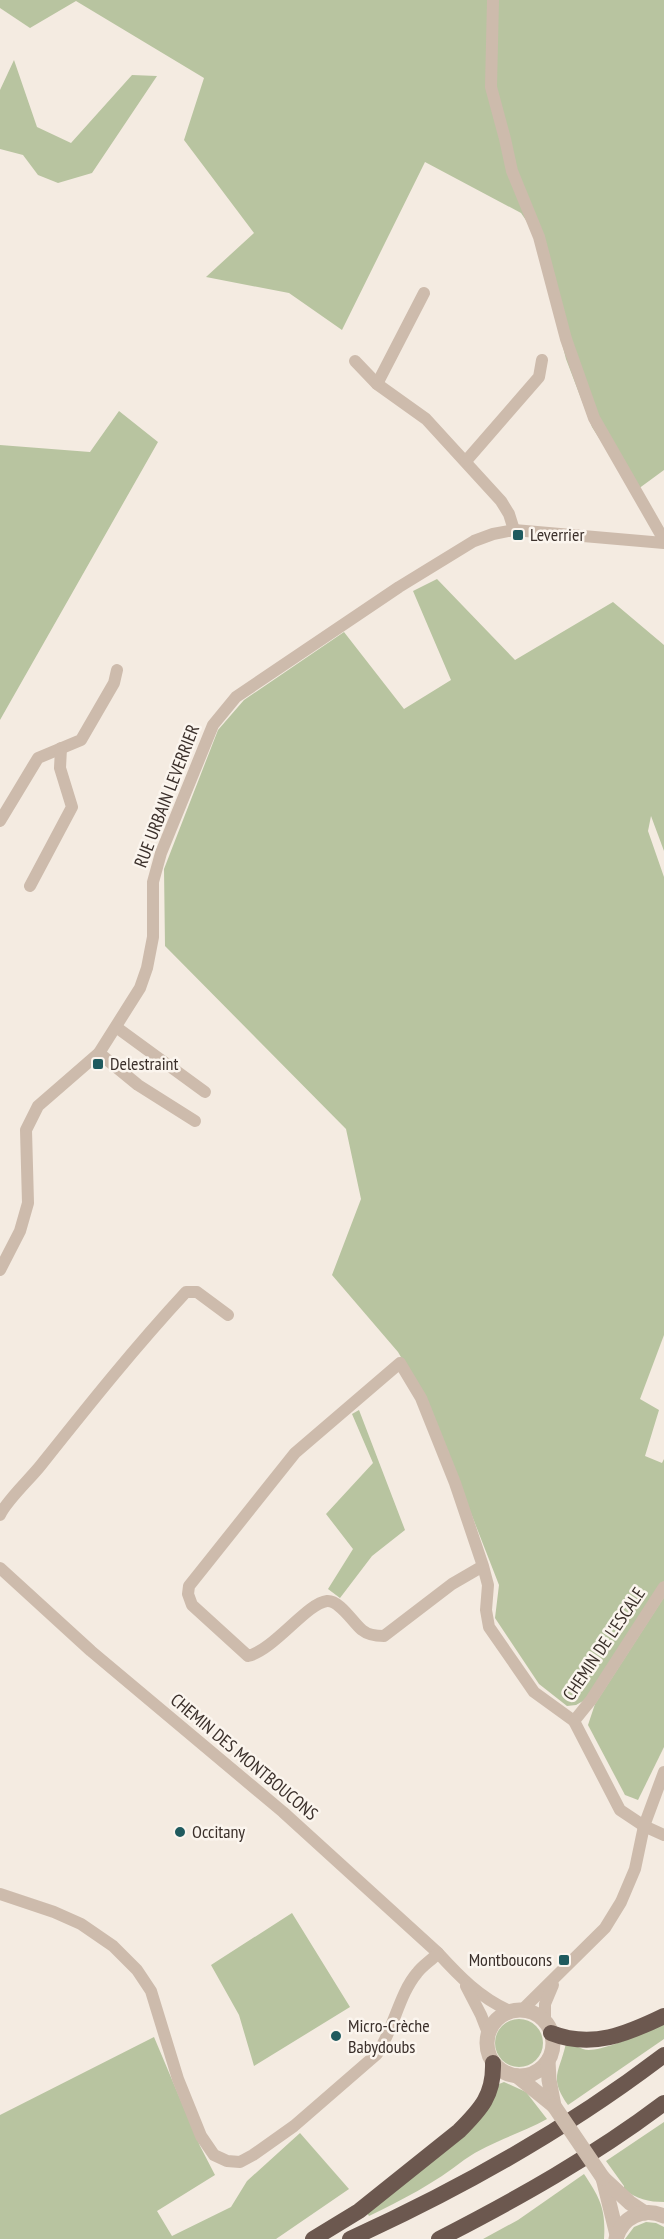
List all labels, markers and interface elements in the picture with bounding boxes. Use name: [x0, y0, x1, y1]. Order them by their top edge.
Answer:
place label: Leverrier: [530, 523, 584, 546]
marker: Leverrier: [511, 528, 525, 542]
street label: RUE URBAIN LEVERRIER: [129, 721, 205, 871]
place label: Delestraint: [110, 1052, 178, 1075]
marker: Delestraint: [91, 1057, 105, 1071]
street label: CHEMIN DE L'ESCALE: [557, 1583, 650, 1705]
street label: CHEMIN DES MONTBOUCONS: [166, 1688, 323, 1825]
place label: Occitany: [192, 1820, 245, 1843]
marker: Occitany: [173, 1825, 187, 1839]
place label: Montboucons: [469, 1948, 552, 1971]
marker: Montboucons: [557, 1953, 571, 1967]
place label: Micro-Crèche Babydoubs: [348, 2014, 430, 2058]
marker: Micro-Crèche Babydoubs: [329, 2029, 343, 2043]

